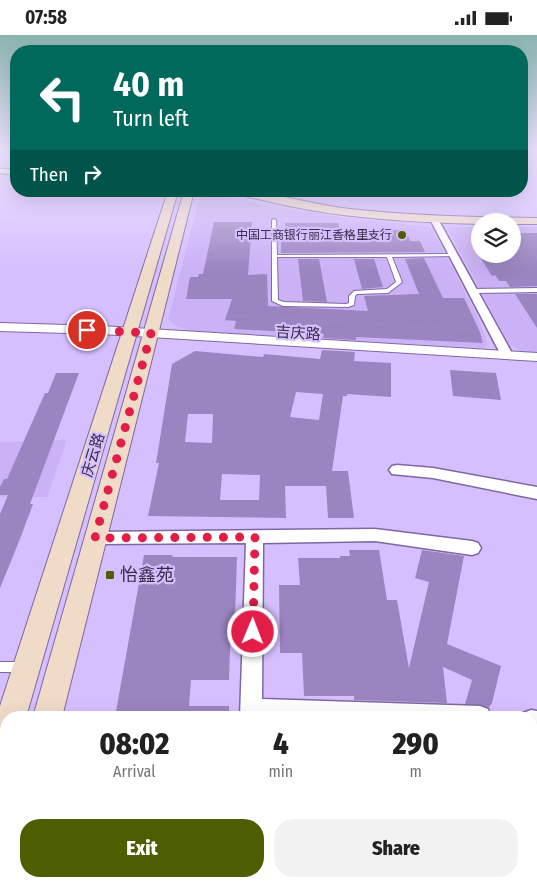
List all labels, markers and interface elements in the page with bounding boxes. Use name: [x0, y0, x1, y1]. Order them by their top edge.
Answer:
text: 07:58: [25, 6, 67, 29]
text: 40 m: [113, 63, 184, 105]
icon: left: [30, 65, 95, 130]
text: Turn left: [113, 105, 189, 132]
icon: right: [78, 160, 106, 188]
text: Then: [30, 163, 68, 186]
map controls: [471, 213, 521, 263]
button: layers: [471, 213, 521, 263]
place label: 中国工商银行丽江香格里支行: [236, 228, 392, 242]
marker: 中国工商银行丽江香格里支行: [396, 229, 408, 241]
pin: [66, 309, 108, 351]
icon: arrive: [73, 316, 101, 344]
street label: 吉庆路: [275, 322, 321, 344]
street label: 庆云路: [78, 431, 108, 479]
place label: 怡鑫苑: [120, 564, 174, 586]
marker: 怡鑫苑: [104, 569, 116, 581]
position arrow: [226, 605, 278, 657]
text: 08:02: [99, 726, 169, 762]
text: 4: [273, 726, 289, 762]
text: 290: [392, 726, 439, 762]
text: Arrival: [113, 762, 155, 781]
text: min: [268, 762, 293, 781]
text: m: [409, 762, 422, 781]
button: Exit: [20, 819, 264, 877]
button: Share: [274, 819, 518, 877]

